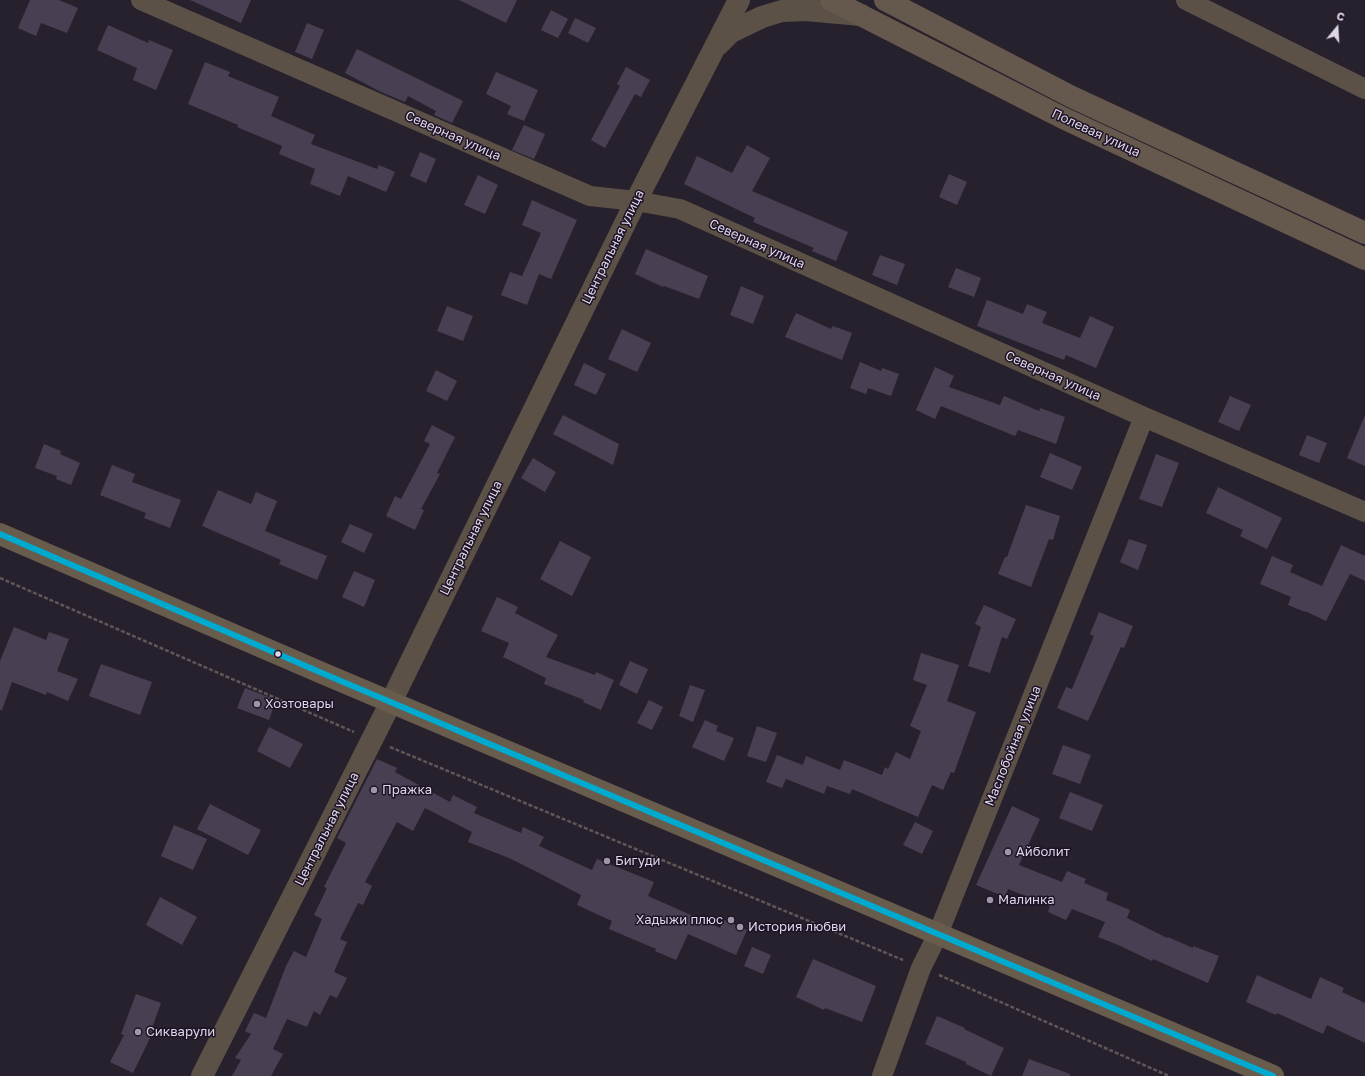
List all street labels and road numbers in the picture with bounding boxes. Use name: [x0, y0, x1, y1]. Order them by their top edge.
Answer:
street label: Полевая улица: [1049, 106, 1143, 160]
street label: Северная улица: [403, 108, 503, 164]
street label: Центральная улица: [578, 187, 648, 307]
street label: Северная улица: [707, 216, 807, 272]
street label: Северная улица: [1003, 348, 1103, 404]
street label: Центральная улица: [436, 478, 506, 598]
street label: Маслобойная улица: [982, 684, 1044, 808]
street label: Центральная улица: [292, 770, 362, 888]

